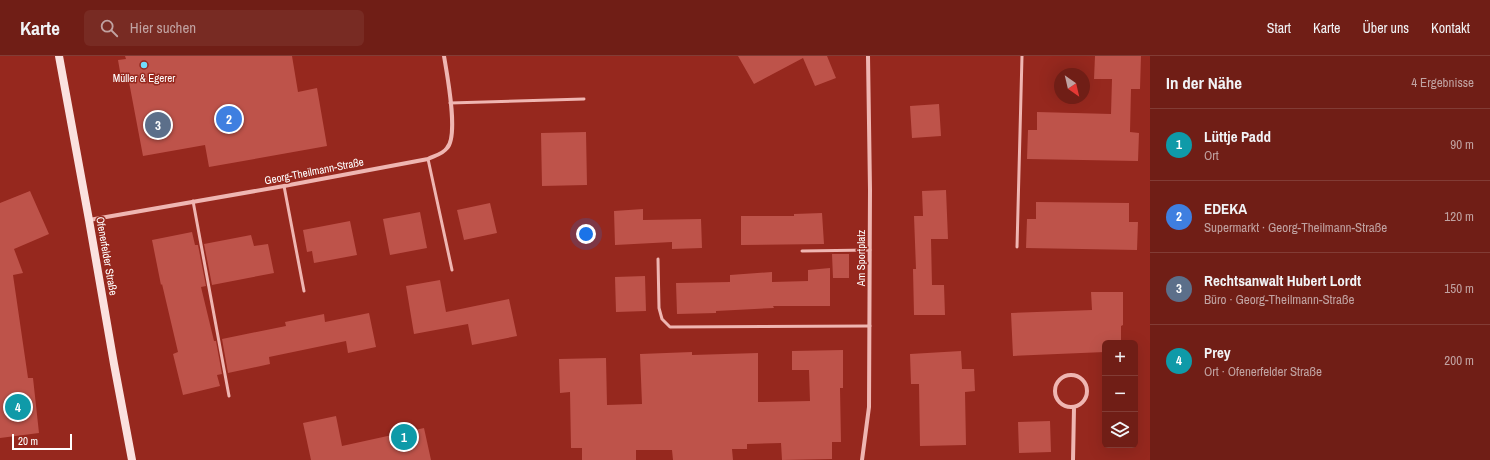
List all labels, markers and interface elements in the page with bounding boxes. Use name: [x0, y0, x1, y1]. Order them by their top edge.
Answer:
search box: [84, 10, 364, 46]
text: Karte: [20, 15, 60, 41]
icon: search: [98, 17, 120, 39]
text: Hier suchen: [130, 17, 196, 38]
text: Start: [1267, 19, 1291, 37]
text: Karte: [1313, 19, 1340, 37]
text: Über uns: [1362, 19, 1409, 37]
text: Kontakt: [1431, 19, 1470, 37]
marker: Müller & Egerer: [139, 60, 149, 70]
north arrow: [1054, 68, 1090, 104]
place label: Müller & Egerer: [113, 71, 175, 85]
text: In der Nähe: [1166, 71, 1242, 94]
text: 4 Ergebnisse: [1411, 74, 1474, 91]
pin: 2: [216, 104, 242, 134]
pin: 3: [145, 110, 171, 140]
text: Lüttje Padd: [1204, 126, 1271, 147]
text: 1: [1176, 136, 1182, 153]
text: 90 m: [1450, 136, 1474, 153]
text: Ort: [1204, 147, 1219, 164]
street label: Georg-Theilmann-Straße: [263, 155, 365, 187]
text: EDEKA: [1204, 198, 1247, 219]
text: 2: [1176, 208, 1182, 225]
text: 120 m: [1444, 208, 1474, 225]
street label: Ofenerfelder Straße: [93, 216, 121, 296]
text: Supermarkt · Georg-Theilmann-Straße: [1204, 219, 1387, 236]
your location: [576, 224, 596, 244]
street label: Am Sportplatz: [854, 229, 868, 287]
text: Rechtsanwalt Hubert Lordt: [1204, 270, 1361, 291]
text: 3: [1176, 280, 1182, 297]
text: 150 m: [1444, 280, 1474, 297]
text: Büro · Georg-Theilmann-Straße: [1204, 291, 1355, 308]
map controls: [1102, 340, 1138, 448]
button: +: [1102, 340, 1138, 376]
text: Prey: [1204, 342, 1231, 363]
text: 4: [1176, 352, 1182, 369]
text: 200 m: [1444, 352, 1474, 369]
text: Ort · Ofenerfelder Straße: [1204, 363, 1322, 380]
button: −: [1102, 376, 1138, 412]
pin: 4: [5, 392, 31, 422]
button: layers: [1102, 412, 1138, 448]
pin: 1: [391, 422, 417, 452]
scale bar: [12, 432, 72, 451]
text: 20 m: [18, 434, 38, 448]

